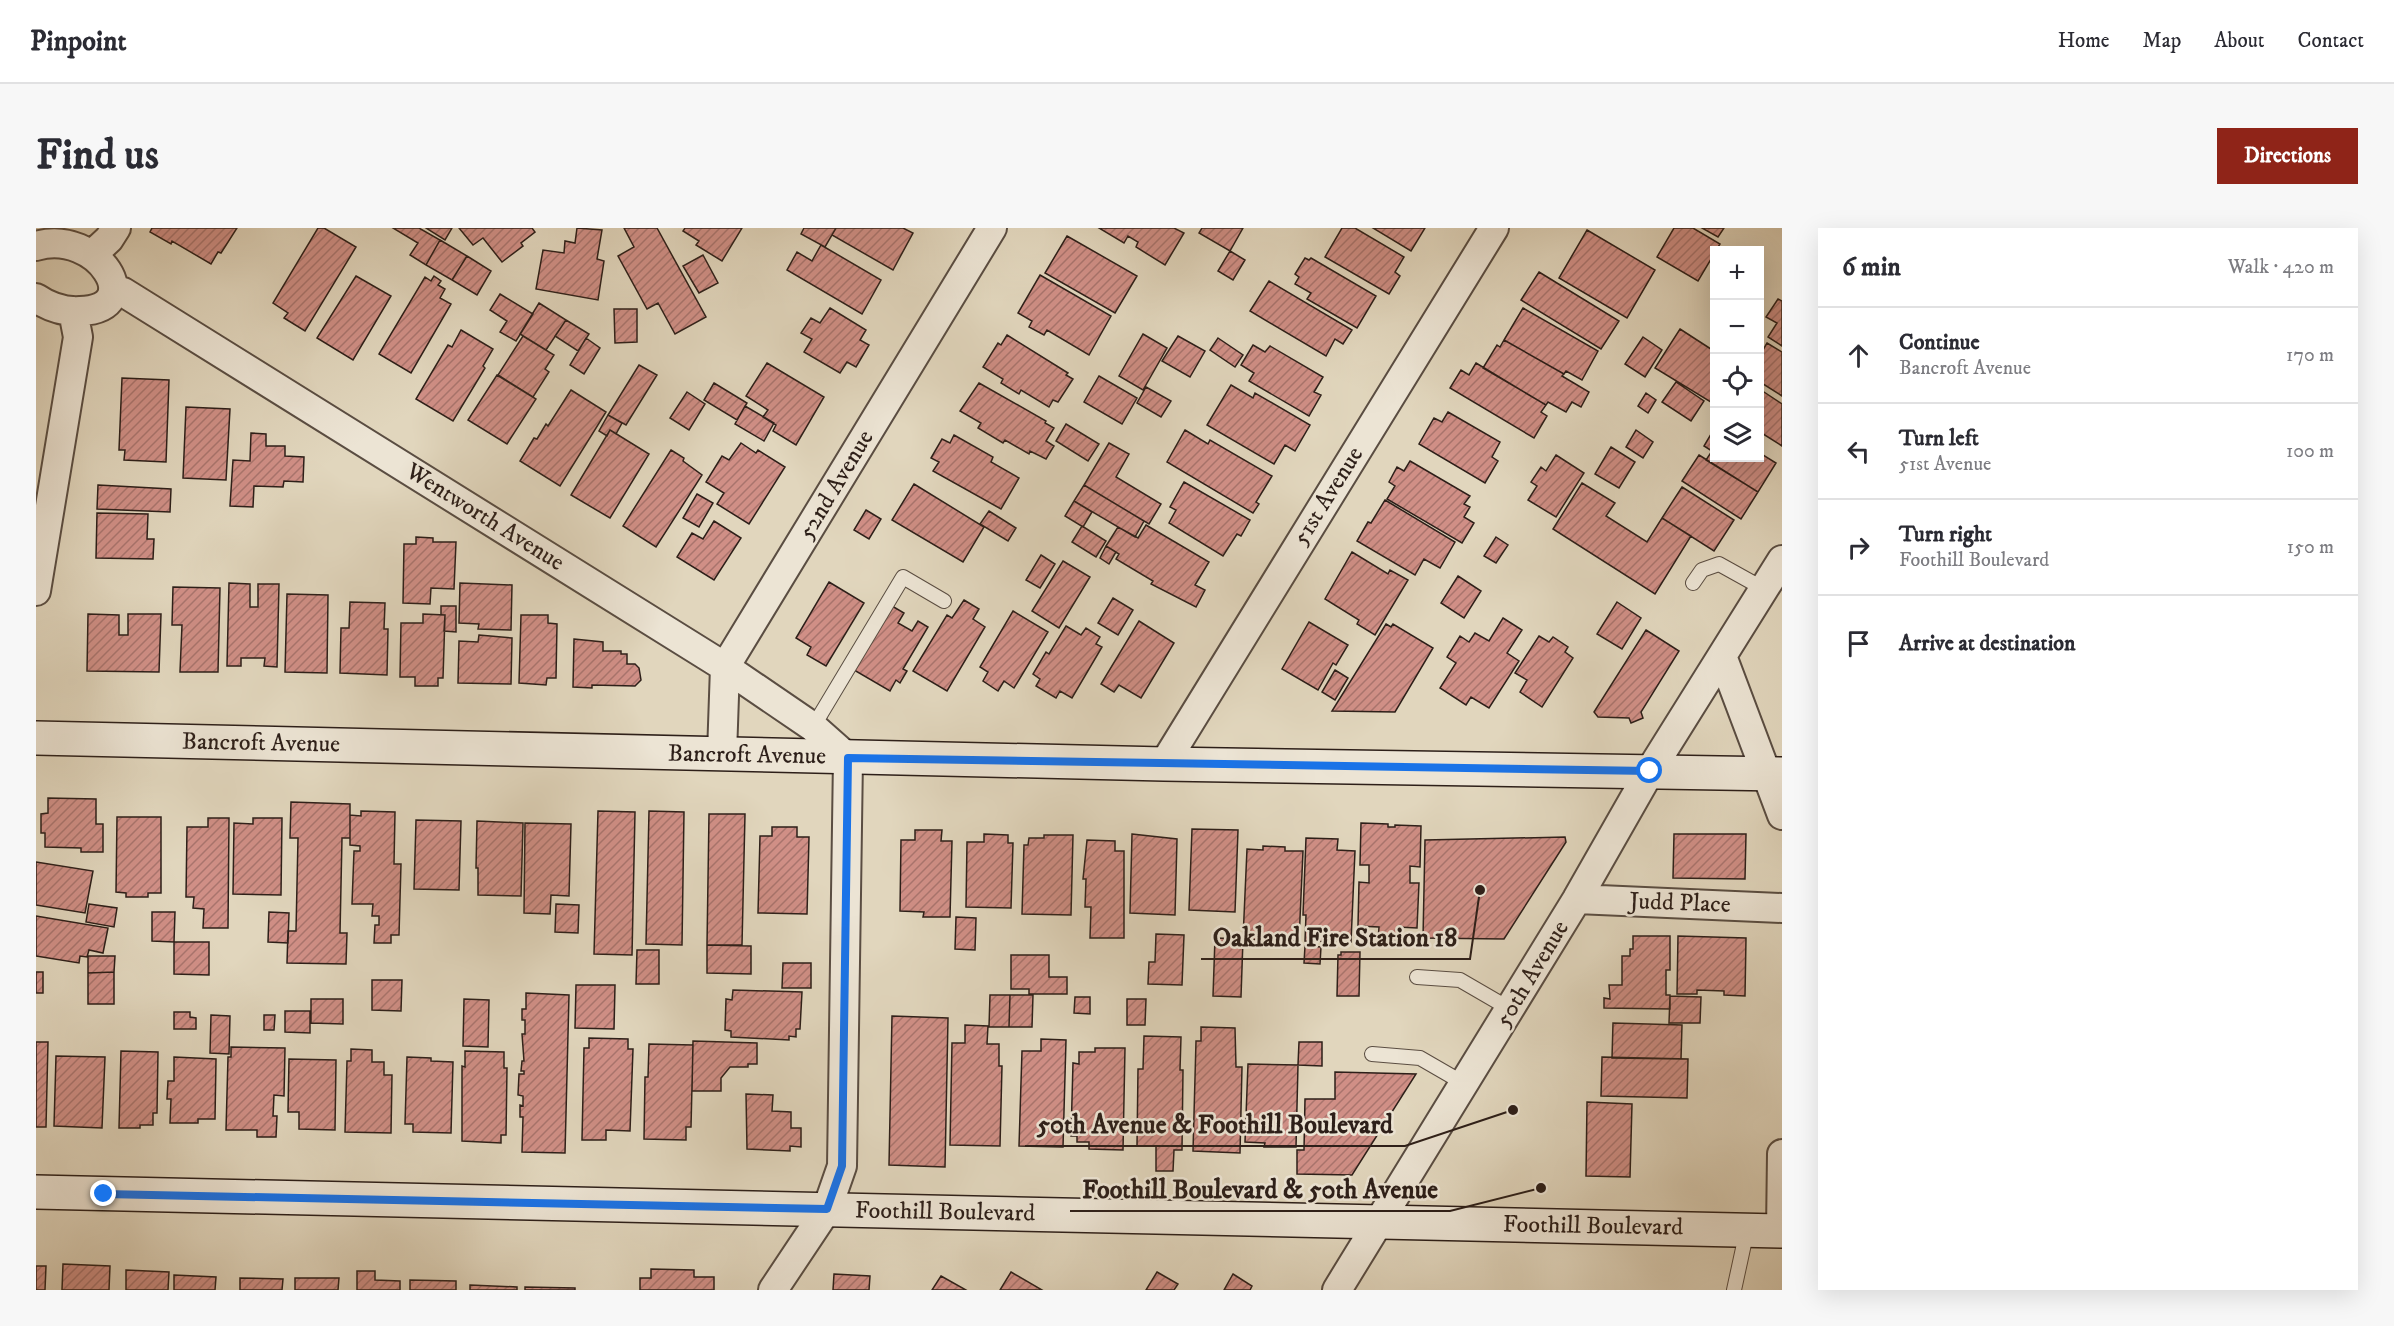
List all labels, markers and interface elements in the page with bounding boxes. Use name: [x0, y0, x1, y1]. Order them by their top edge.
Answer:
text: Pinpoint: [30, 24, 126, 59]
text: Home: [2058, 28, 2110, 54]
text: Map: [2143, 28, 2181, 54]
text: About: [2214, 28, 2265, 54]
text: Contact: [2298, 28, 2364, 54]
button: Directions: [2217, 128, 2358, 184]
text: Find us: [36, 130, 159, 182]
map controls: [1710, 246, 1764, 462]
button: +: [1710, 246, 1764, 300]
text: 6 min: [1842, 251, 1901, 284]
text: Walk · 420 m: [2228, 255, 2334, 280]
button: −: [1710, 300, 1764, 354]
text: Continue: [1899, 329, 1980, 356]
icon: ahead: [1842, 339, 1875, 372]
text: 170 m: [2286, 343, 2334, 368]
button: locate: [1710, 354, 1764, 408]
text: Bancroft Avenue: [1899, 356, 2031, 381]
button: layers: [1710, 408, 1764, 462]
street label: 52nd Avenue: [792, 425, 880, 545]
text: Turn left: [1899, 425, 1979, 452]
icon: left: [1842, 435, 1875, 468]
text: 100 m: [2286, 439, 2334, 464]
street label: 51st Avenue: [1286, 441, 1370, 551]
text: 51st Avenue: [1899, 452, 1991, 477]
street label: Wentworth Avenue: [399, 456, 570, 578]
text: Turn right: [1899, 521, 1992, 548]
icon: right: [1842, 531, 1875, 564]
text: 150 m: [2287, 535, 2334, 560]
text: Foothill Boulevard: [1899, 548, 2049, 573]
icon: arrive: [1842, 627, 1875, 660]
text: Arrive at destination: [1899, 630, 2076, 657]
street label: Bancroft Avenue: [182, 727, 340, 759]
street label: Bancroft Avenue: [668, 739, 826, 771]
route start: [1636, 757, 1662, 783]
street label: Judd Place: [1627, 886, 1731, 920]
callout: Oakland Fire Station 18: [1201, 915, 1470, 959]
street label: 50th Avenue: [1488, 915, 1576, 1033]
text: Oakland Fire Station 18: [1213, 922, 1457, 955]
callout: 50th Avenue & Foothill Boulevard: [1025, 1102, 1405, 1146]
text: 50th Avenue & Foothill Boulevard: [1036, 1109, 1394, 1142]
callout: Foothill Boulevard & 50th Avenue: [1070, 1167, 1450, 1211]
text: Foothill Boulevard & 50th Avenue: [1082, 1174, 1438, 1207]
route end: [90, 1180, 116, 1206]
street label: Foothill Boulevard: [855, 1195, 1035, 1229]
street label: Foothill Boulevard: [1503, 1209, 1683, 1243]

